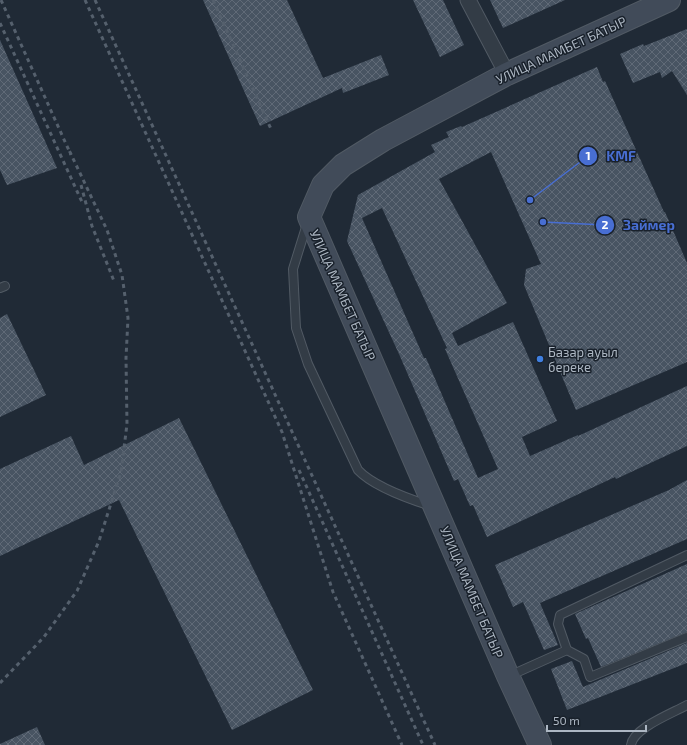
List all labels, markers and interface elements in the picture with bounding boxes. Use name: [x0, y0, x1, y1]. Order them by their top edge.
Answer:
street label: УЛИЦА МАМБЕТ БАТЫР: [493, 13, 629, 87]
callout: KMF: [578, 143, 643, 169]
text: KMF: [606, 147, 636, 164]
text: 1: [585, 148, 591, 162]
callout: Займер: [595, 212, 683, 238]
text: Займер: [623, 216, 675, 233]
text: 2: [602, 217, 609, 231]
street label: УЛИЦА МАМБЕТ БАТЫР: [307, 227, 379, 363]
place label: Базар ауыл береке: [548, 344, 618, 375]
marker: Базар ауыл береке: [535, 354, 545, 364]
street label: УЛИЦА МАМБЕТ БАТЫР: [437, 524, 507, 661]
scale bar: [547, 707, 646, 733]
text: 50 m: [553, 713, 580, 727]

